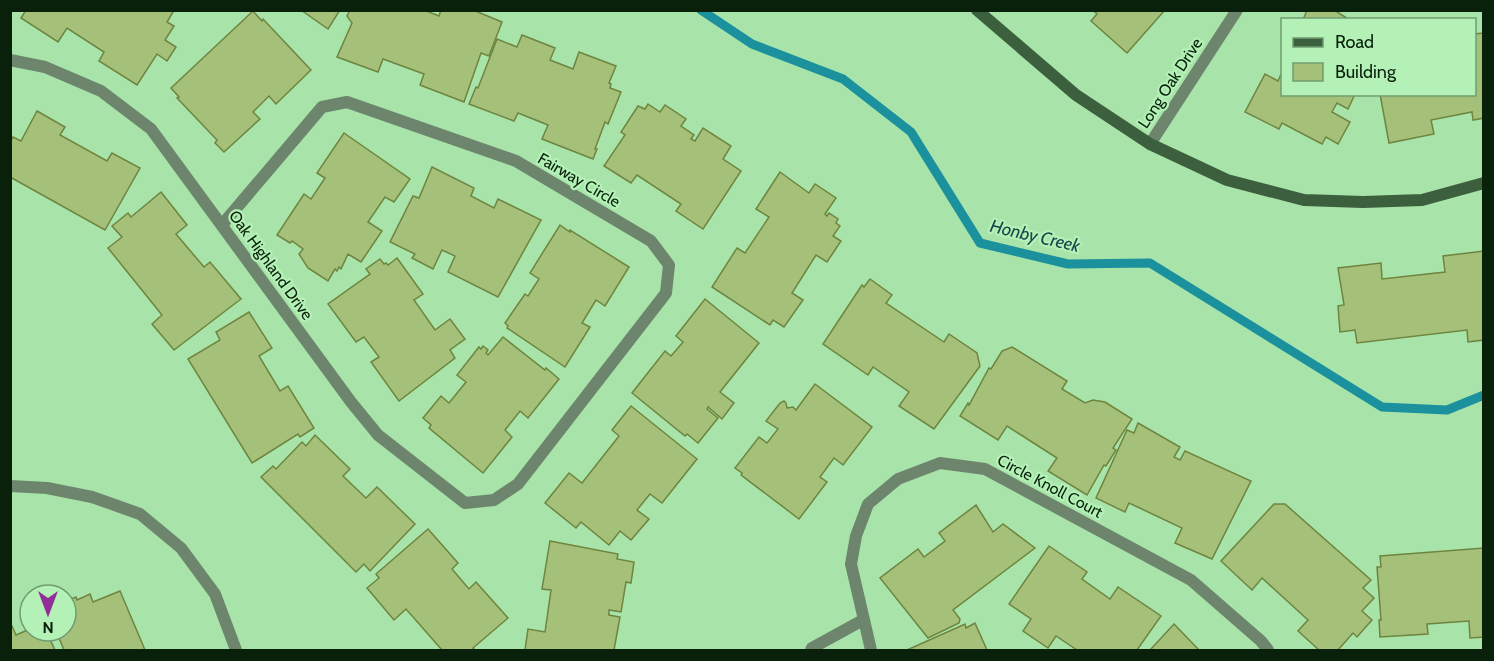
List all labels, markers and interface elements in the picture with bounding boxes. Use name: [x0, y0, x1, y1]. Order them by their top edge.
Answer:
legend: [1281, 18, 1476, 96]
text: Road: [1335, 31, 1374, 53]
street label: Long Oak Drive: [1134, 34, 1206, 132]
text: Building: [1335, 61, 1397, 83]
street label: Fairway Circle: [534, 149, 624, 211]
street label: Oak Highland Drive: [225, 207, 317, 323]
water label: Honby Creek: [988, 215, 1083, 257]
street label: Circle Knoll Court: [994, 450, 1106, 522]
north arrow: [18, 583, 78, 643]
text: N: [42, 618, 54, 637]

